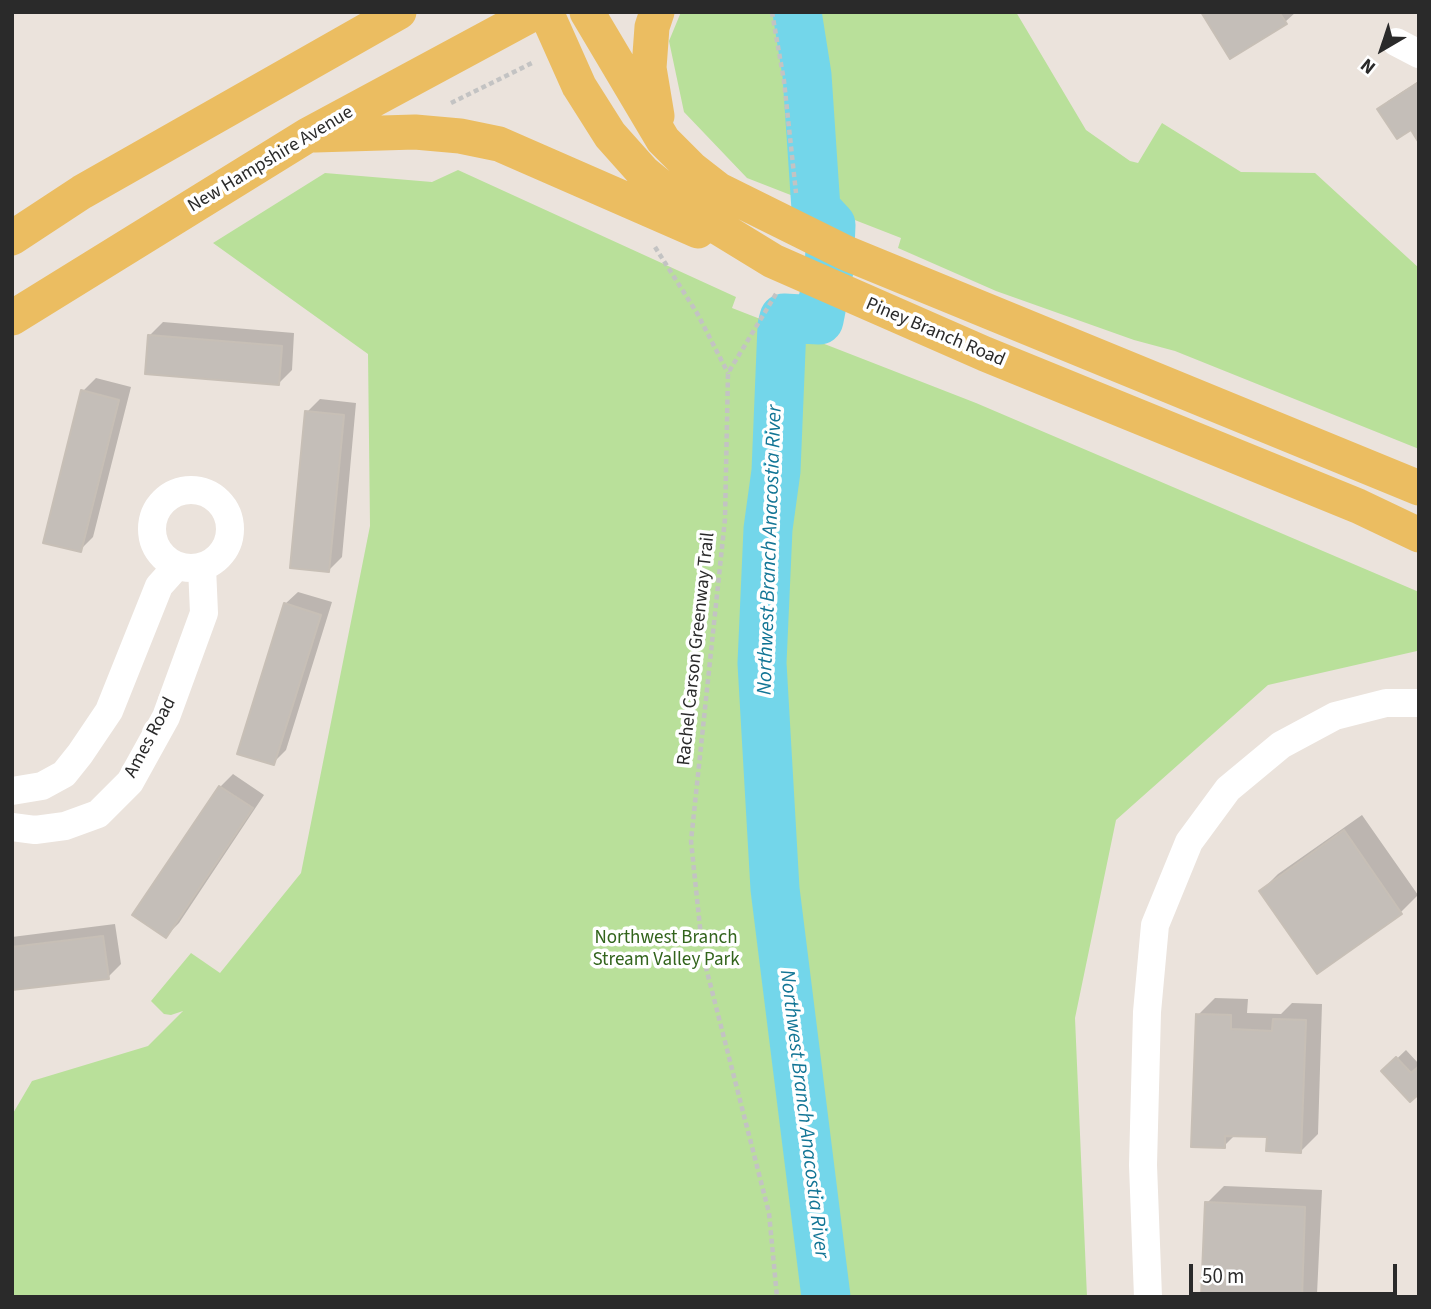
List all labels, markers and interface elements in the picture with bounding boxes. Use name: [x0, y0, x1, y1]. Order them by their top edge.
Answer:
north arrow: [1347, 14, 1417, 84]
text: N: [1355, 51, 1382, 80]
street label: New Hampshire Avenue: [184, 102, 358, 218]
street label: Piney Branch Road: [862, 293, 1008, 373]
water label: Northwest Branch Anacostia River: [753, 405, 789, 695]
street label: Rachel Carson Greenway Trail: [673, 531, 721, 767]
street label: Ames Road: [120, 694, 182, 782]
park label: Northwest Branch Stream Valley Park: [592, 928, 740, 972]
water label: Northwest Branch Anacostia River: [773, 968, 833, 1260]
scale bar: [1193, 1250, 1401, 1294]
text: 50 m: [1202, 1261, 1244, 1291]

